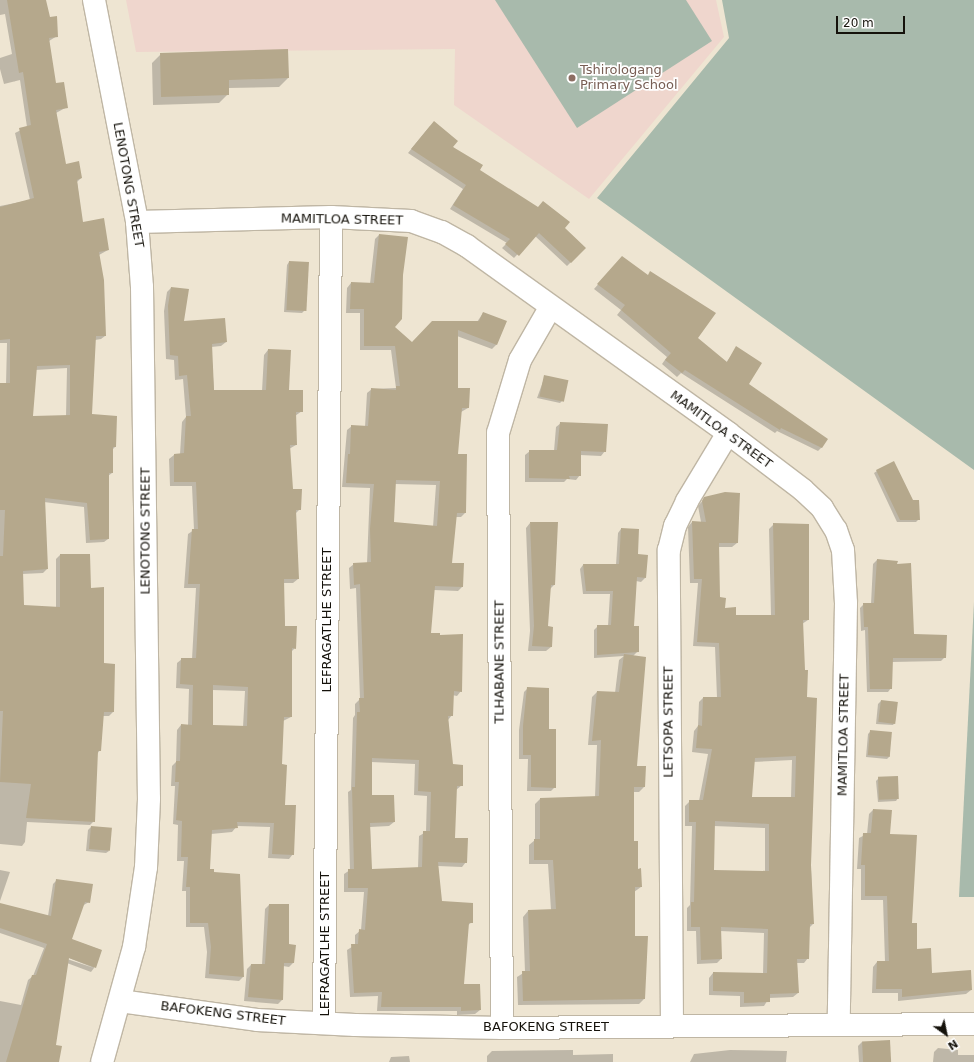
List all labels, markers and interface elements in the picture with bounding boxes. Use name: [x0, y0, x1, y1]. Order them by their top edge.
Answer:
scale bar: [838, 8, 907, 34]
text: 20 m: [843, 16, 874, 30]
place label: Tshirologang Primary School: [580, 63, 678, 94]
marker: Tshirologang Primary School: [567, 73, 577, 83]
street label: LENOTONG STREET: [109, 121, 147, 249]
street label: MAMITLOA STREET: [281, 211, 403, 229]
street label: MAMITLOA STREET: [667, 388, 775, 472]
street label: LENOTONG STREET: [138, 467, 154, 595]
street label: LEFRAGATLHE STREET: [319, 548, 335, 692]
street label: TLHABANE STREET: [492, 600, 508, 724]
street label: LETSOPA STREET: [661, 666, 677, 778]
street label: MAMITLOA STREET: [835, 674, 853, 796]
street label: LEFRAGATLHE STREET: [317, 872, 333, 1016]
street label: BAFOKENG STREET: [160, 999, 286, 1029]
north arrow: [926, 1014, 966, 1054]
street label: BAFOKENG STREET: [483, 1019, 609, 1035]
text: N: [945, 1037, 960, 1052]

